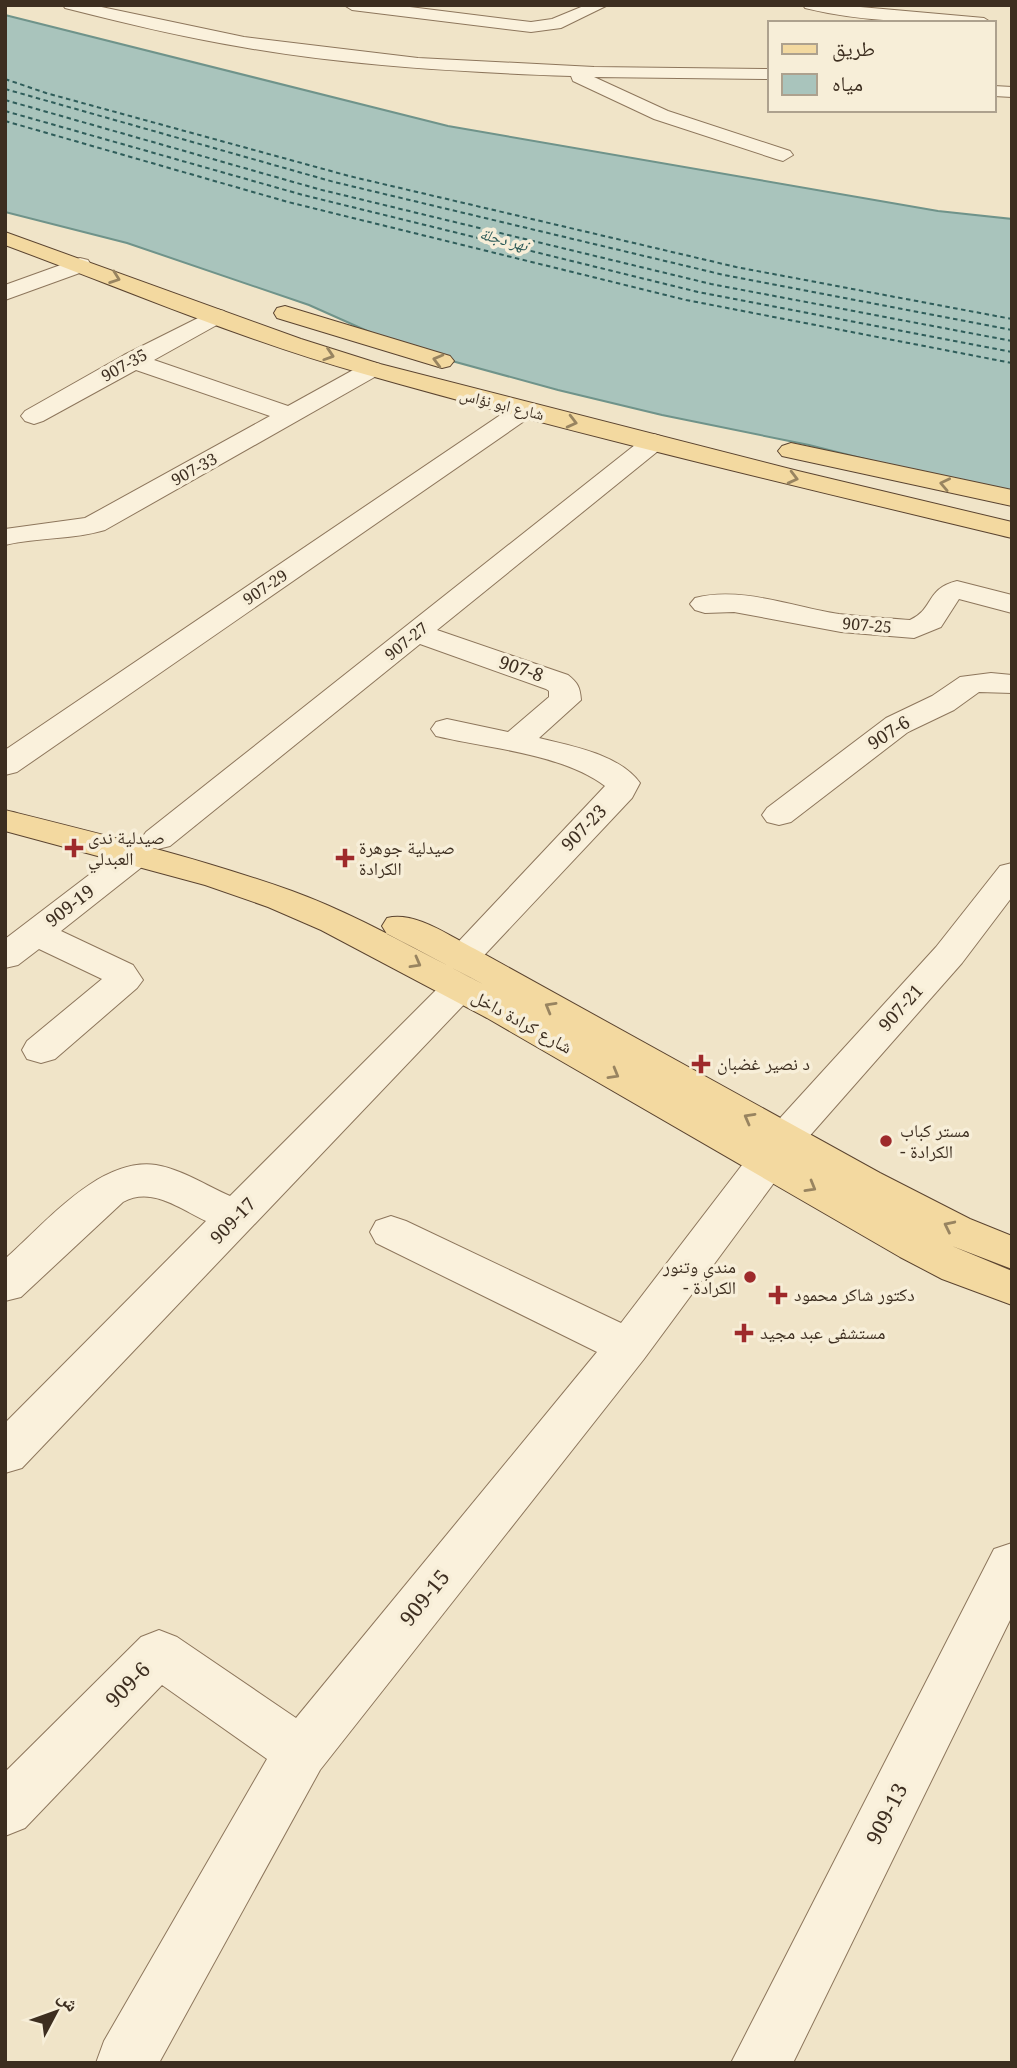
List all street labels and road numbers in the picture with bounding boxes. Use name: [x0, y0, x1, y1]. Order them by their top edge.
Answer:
street label: 907-35: [97, 343, 151, 387]
street label: شارع ابو نؤاس: [457, 383, 547, 425]
street label: 907-33: [167, 447, 221, 491]
street label: 907-29: [238, 564, 292, 610]
street label: 907-25: [841, 612, 893, 638]
street label: 907-27: [380, 617, 432, 665]
street label: 907-8: [496, 649, 547, 687]
street label: 907-6: [863, 710, 914, 755]
street label: 907-23: [555, 799, 611, 856]
street label: 909-19: [40, 879, 99, 932]
street label: 907-21: [873, 979, 928, 1036]
street label: شارع كرادة داخل: [468, 984, 577, 1059]
street label: 909-17: [204, 1192, 260, 1249]
street label: 909-15: [393, 1563, 456, 1632]
street label: 909-6: [99, 1655, 156, 1713]
street label: 909-13: [859, 1778, 913, 1849]

